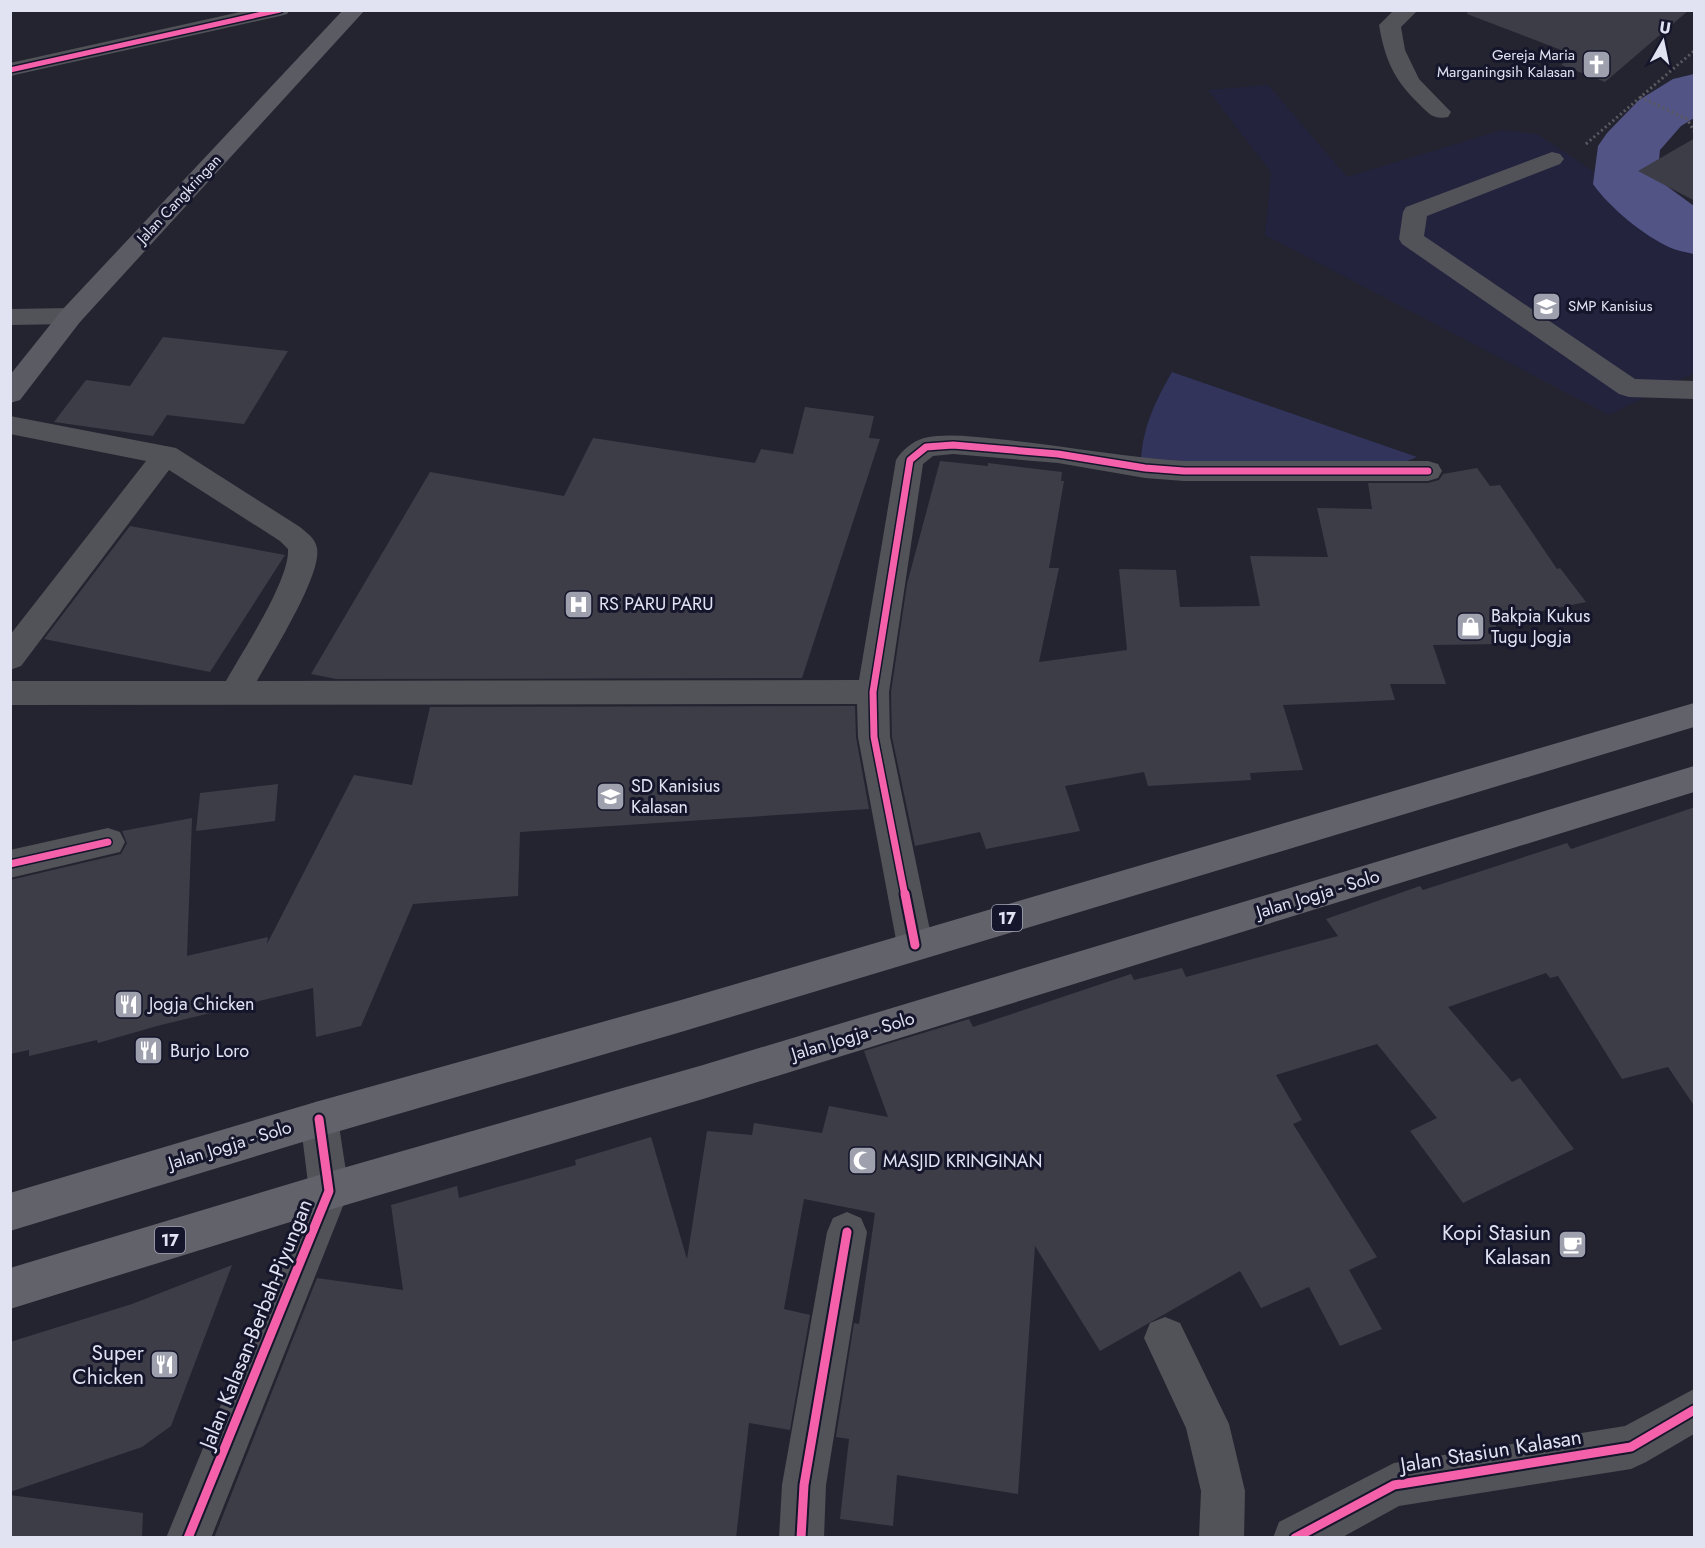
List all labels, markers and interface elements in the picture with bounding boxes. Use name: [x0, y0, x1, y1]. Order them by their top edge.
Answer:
north arrow: [1633, 12, 1693, 72]
text: U: [1658, 15, 1673, 40]
place label: Gereja Maria Marganingsih Kalasan: [1437, 44, 1575, 83]
church icon: Gereja Maria Marganingsih Kalasan: [1580, 48, 1612, 80]
street label: Jalan Cangkringan: [130, 149, 226, 250]
school or university icon: SMP Kanisius: [1531, 290, 1563, 322]
place label: SMP Kanisius: [1568, 295, 1652, 317]
hospital icon: RS PARU PARU: [562, 588, 594, 620]
place label: RS PARU PARU: [599, 591, 713, 617]
place label: Bakpia Kukus Tugu Jogja: [1491, 603, 1590, 650]
shop icon: Bakpia Kukus Tugu Jogja: [1454, 610, 1486, 642]
place label: SD Kanisius Kalasan: [631, 773, 720, 820]
school or university icon: SD Kanisius Kalasan: [594, 780, 626, 812]
street label: Jalan Jogja - Solo: [1251, 863, 1383, 926]
road number: 17: [992, 905, 1022, 931]
restaurant icon: Jogja Chicken: [112, 988, 144, 1020]
place label: Jogja Chicken: [147, 991, 254, 1017]
street label: Jalan Jogja - Solo: [786, 1005, 918, 1068]
restaurant icon: Burjo Loro: [133, 1035, 165, 1067]
place label: Burjo Loro: [170, 1038, 249, 1064]
street label: Jalan Jogja - Solo: [163, 1114, 295, 1177]
mosque icon: MASJID KRINGINAN: [846, 1145, 878, 1177]
place label: MASJID KRINGINAN: [883, 1148, 1042, 1174]
street label: Jalan Kalasan-Berbah-Piyungan: [191, 1195, 320, 1456]
place label: Kopi Stasiun Kalasan: [1442, 1218, 1551, 1272]
road number: 17: [155, 1227, 185, 1253]
cafe icon: Kopi Stasiun Kalasan: [1556, 1229, 1588, 1261]
place label: Super Chicken: [72, 1338, 145, 1392]
restaurant icon: Super Chicken: [149, 1349, 181, 1381]
street label: Jalan Stasiun Kalasan: [1395, 1422, 1584, 1481]

